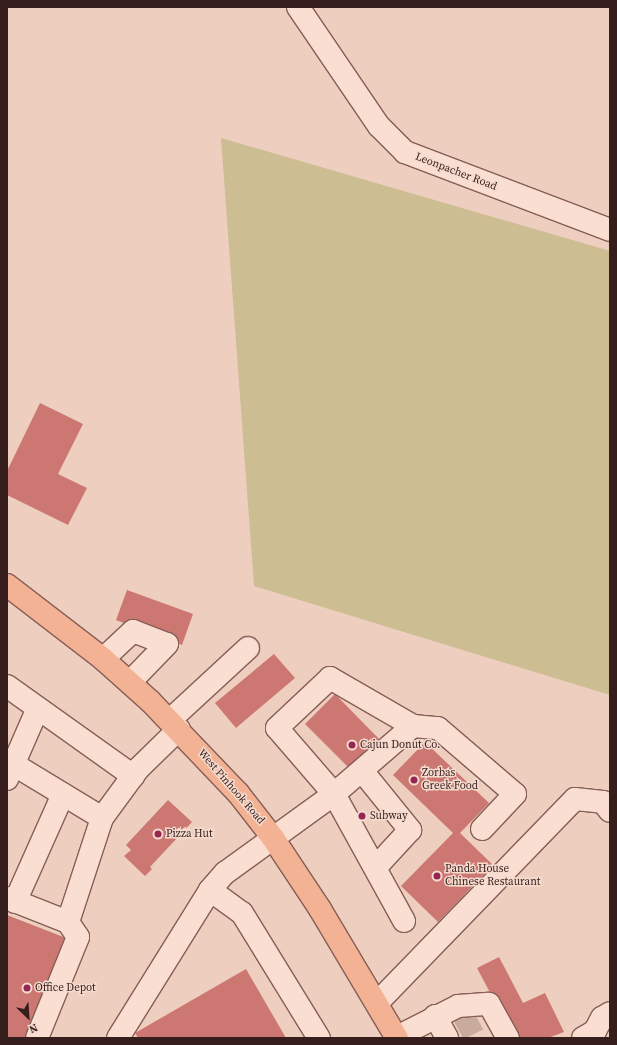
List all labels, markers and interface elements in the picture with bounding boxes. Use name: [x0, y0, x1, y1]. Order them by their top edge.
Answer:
street label: Leonpacher Road: [413, 150, 499, 194]
place label: Cajun Donut Co.: [360, 738, 440, 752]
marker: Cajun Donut Co.: [347, 740, 357, 750]
street label: West Pinhook Road: [195, 747, 267, 827]
place label: Zorbas Greek Food: [422, 767, 478, 793]
marker: Zorbas Greek Food: [409, 775, 419, 785]
place label: Subway: [370, 809, 408, 823]
marker: Subway: [357, 811, 367, 821]
place label: Pizza Hut: [166, 827, 212, 841]
marker: Pizza Hut: [153, 829, 163, 839]
place label: Panda House Chinese Restaurant: [445, 863, 540, 889]
marker: Panda House Chinese Restaurant: [432, 871, 442, 881]
place label: Office Depot: [35, 981, 96, 995]
marker: Office Depot: [22, 983, 32, 993]
north arrow: [8, 997, 48, 1037]
text: N: [26, 1020, 40, 1037]

